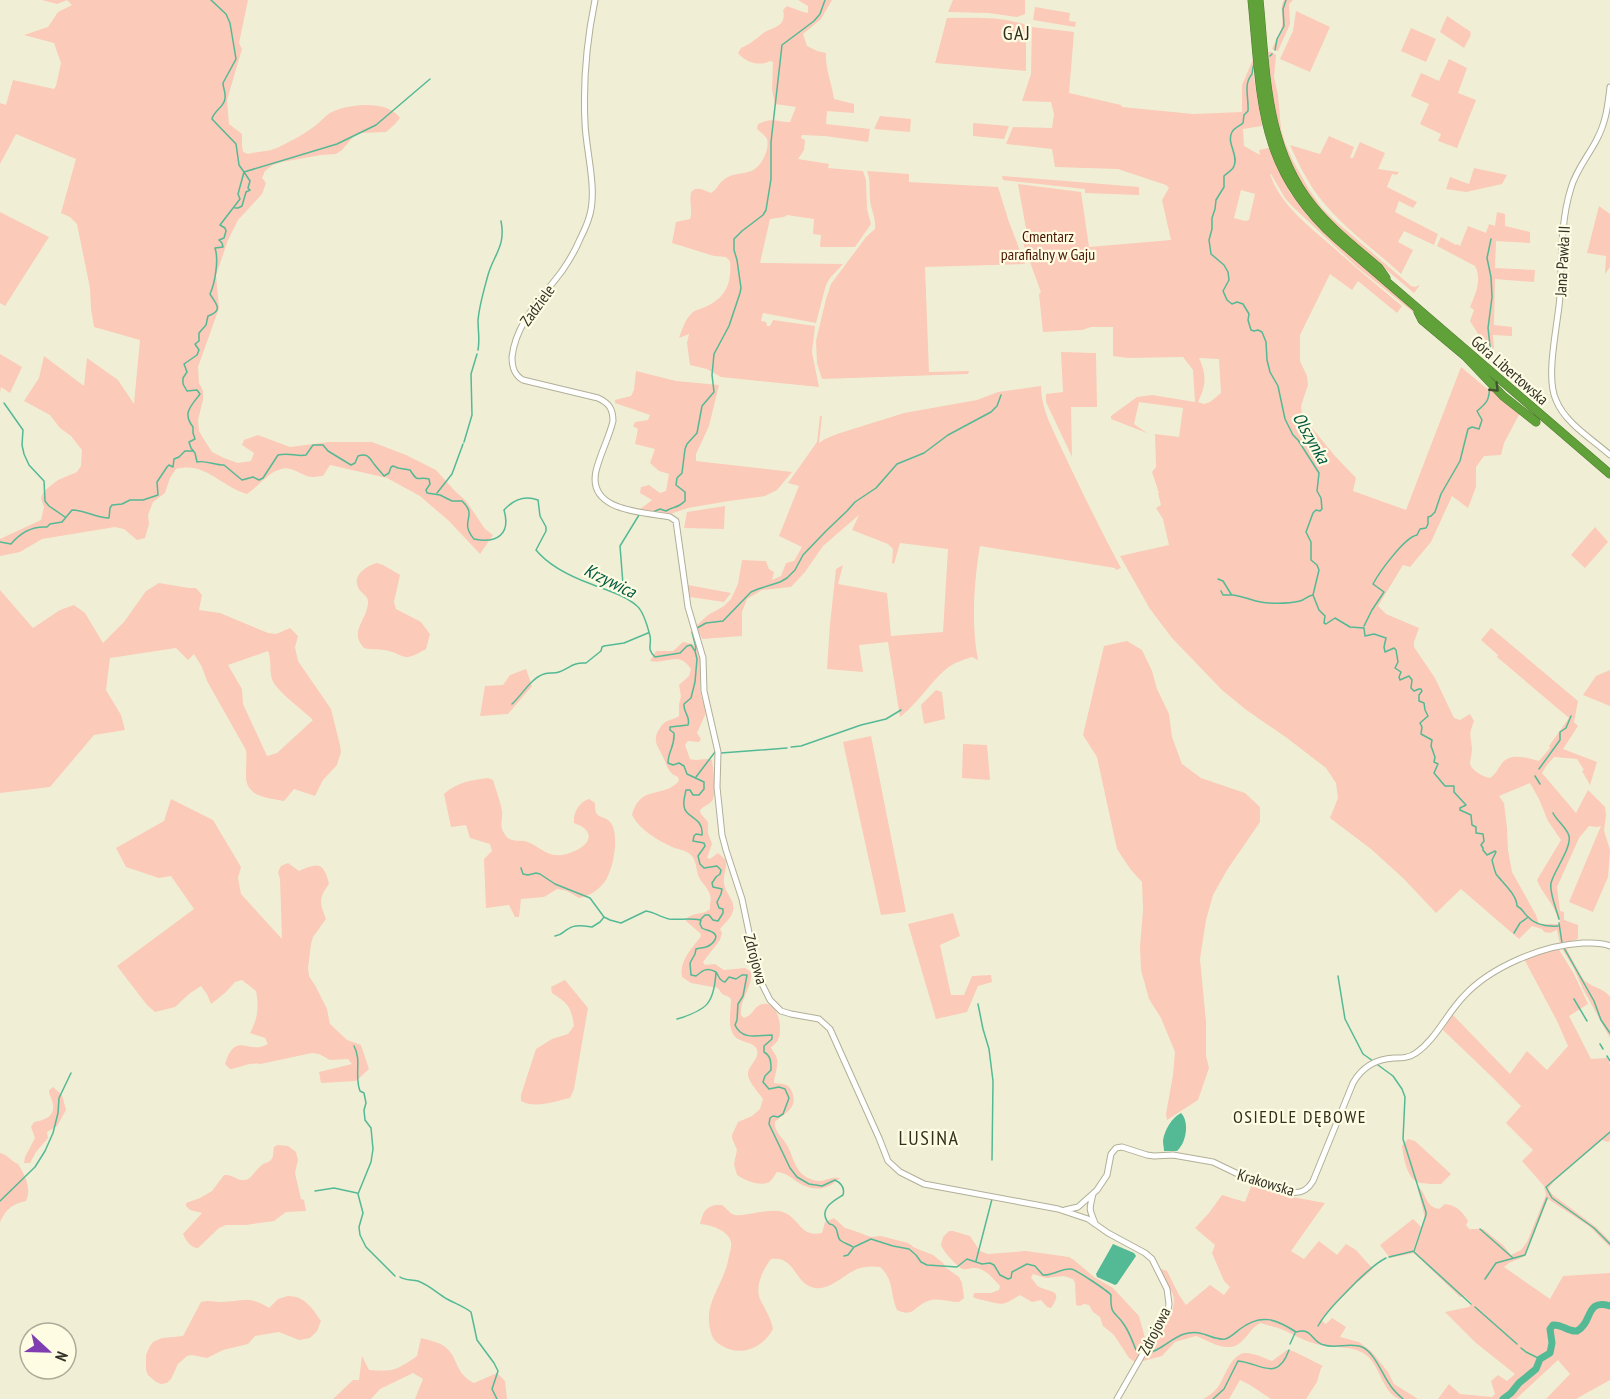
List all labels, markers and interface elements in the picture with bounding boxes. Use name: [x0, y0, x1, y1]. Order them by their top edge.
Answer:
district label: GAJ: [1003, 20, 1031, 46]
street label: Jana Pawła II: [1550, 225, 1574, 298]
park label: Cmentarz parafialny w Gaju: [1001, 226, 1095, 264]
street label: Zadziele: [515, 280, 559, 330]
street label: Góra Libertowska: [1467, 331, 1553, 409]
one-way arrow: [1488, 381, 1499, 392]
water label: Olszynka: [1288, 408, 1336, 468]
water label: Krzywica: [581, 558, 641, 603]
street label: Zdrojowa: [740, 932, 772, 986]
district label: OSIEDLE DĘBOWE: [1233, 1105, 1367, 1128]
district label: LUSINA: [898, 1125, 960, 1151]
street label: Krakowska: [1235, 1164, 1297, 1200]
street label: Zdrojowa: [1133, 1304, 1175, 1358]
north arrow: [18, 1321, 78, 1381]
text: N: [51, 1349, 73, 1364]

